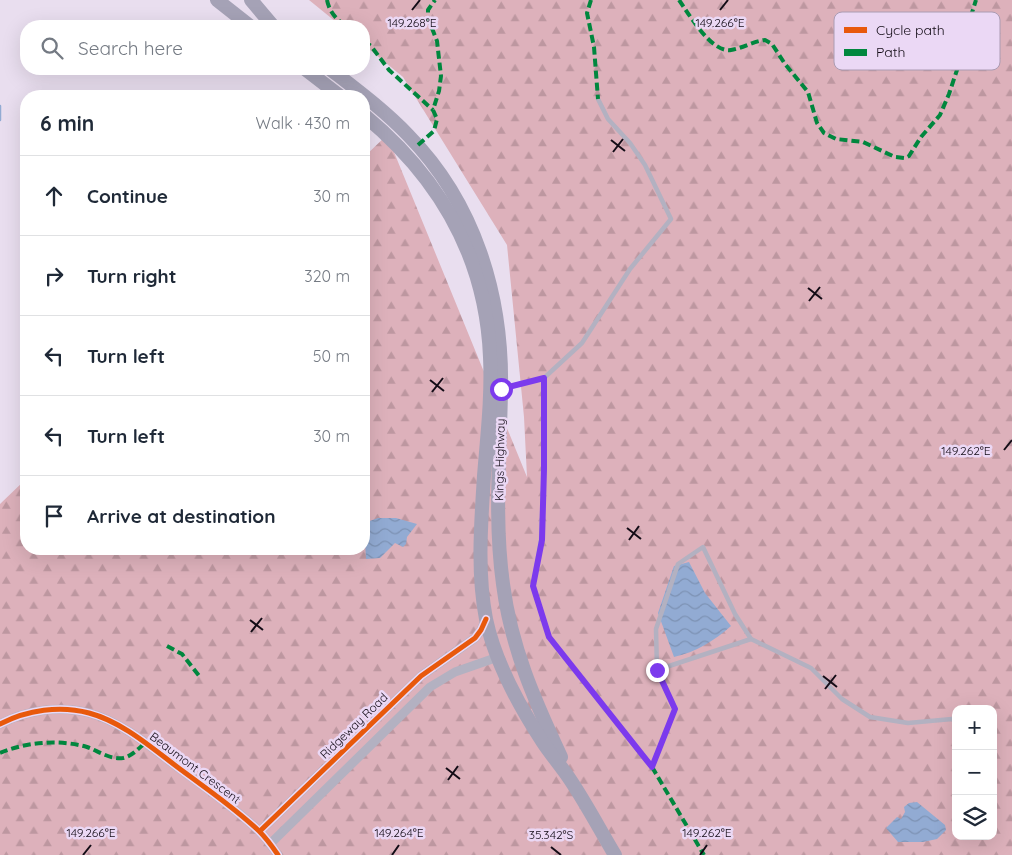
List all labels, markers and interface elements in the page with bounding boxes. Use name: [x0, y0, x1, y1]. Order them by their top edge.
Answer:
legend: [834, 12, 1000, 70]
text: 149.268°E: [387, 15, 437, 30]
text: 149.266°E: [695, 15, 745, 30]
search box: [20, 20, 370, 75]
text: Cycle path: [876, 21, 945, 39]
icon: search: [38, 34, 66, 62]
text: Search here: [78, 36, 183, 60]
text: Path: [876, 43, 905, 61]
text: 6 min: [40, 110, 94, 136]
text: Walk · 430 m: [256, 113, 350, 133]
icon: ahead: [40, 182, 68, 210]
text: Continue: [87, 184, 168, 208]
text: 30 m: [313, 186, 350, 206]
icon: right: [40, 262, 68, 290]
text: Turn right: [87, 264, 176, 288]
text: 320 m: [304, 266, 350, 286]
icon: left: [40, 342, 68, 370]
text: Turn left: [87, 344, 165, 368]
text: 50 m: [313, 346, 350, 366]
route start: [490, 378, 513, 401]
street label: Kings Highway: [491, 419, 508, 501]
icon: left: [40, 422, 68, 450]
text: Turn left: [87, 424, 165, 448]
text: 30 m: [313, 426, 350, 446]
text: 149.262°E: [941, 443, 991, 458]
icon: arrive: [40, 502, 68, 530]
text: Arrive at destination: [87, 504, 276, 528]
route end: [646, 659, 669, 682]
street label: Ridgeway Road: [317, 690, 391, 762]
map controls: [952, 705, 997, 840]
button: +: [952, 705, 997, 750]
street label: Beaumont Crescent: [147, 729, 244, 807]
button: −: [952, 750, 997, 795]
button: layers: [952, 795, 997, 840]
text: 149.266°E: [66, 825, 116, 840]
text: 149.264°E: [374, 825, 424, 840]
text: 149.262°E: [682, 825, 732, 840]
text: 35.342°S: [529, 827, 574, 842]

